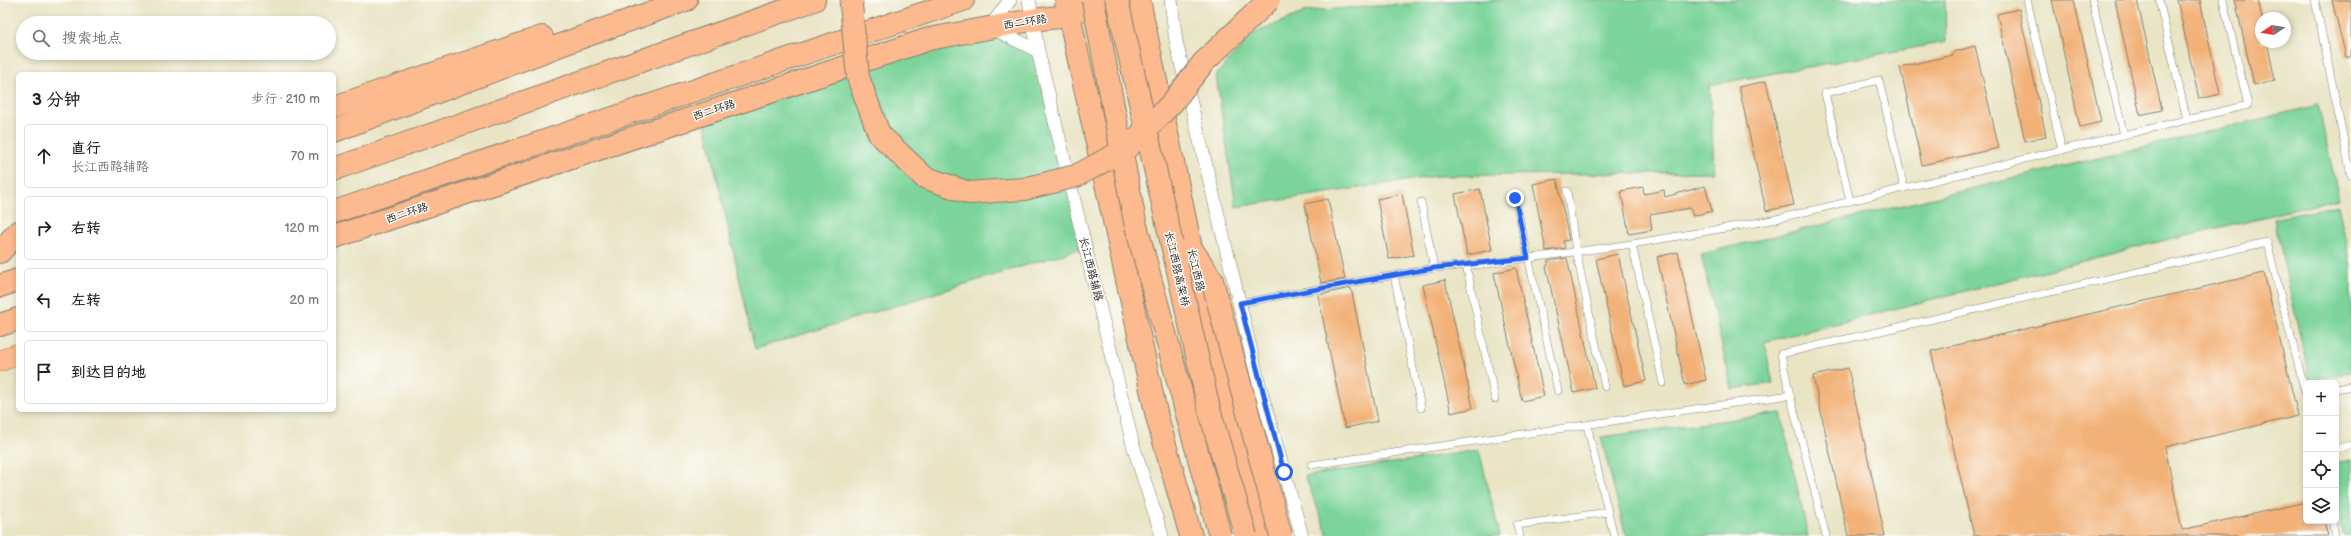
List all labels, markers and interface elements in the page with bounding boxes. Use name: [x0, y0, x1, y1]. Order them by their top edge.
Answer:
street label: 西二环路: [1002, 12, 1048, 32]
north arrow: [2255, 12, 2291, 48]
search box: [16, 16, 336, 60]
icon: search: [30, 27, 52, 49]
text: 搜索地点: [62, 29, 122, 48]
text: 3 分钟: [32, 90, 81, 110]
text: 步行 · 210 m: [251, 91, 320, 107]
street label: 西二环路: [691, 97, 737, 123]
text: 直行: [71, 139, 101, 158]
icon: ahead: [33, 145, 55, 167]
text: 70 m: [291, 148, 319, 164]
text: 长江西路辅路: [71, 159, 149, 175]
route end: [1506, 189, 1524, 207]
street label: 西二环路: [384, 200, 430, 226]
icon: right: [33, 217, 55, 239]
text: 右转: [71, 219, 101, 238]
text: 120 m: [284, 220, 319, 236]
street label: 长江西路高架桥: [1162, 230, 1192, 308]
street label: 长江西路辅路: [1077, 235, 1105, 303]
street label: 长江西路: [1185, 247, 1207, 293]
icon: left: [33, 289, 55, 311]
text: 左转: [71, 291, 101, 310]
text: 20 m: [289, 292, 319, 308]
icon: arrive: [33, 361, 55, 383]
text: 到达目的地: [71, 363, 146, 382]
map controls: [2303, 380, 2339, 524]
button: +: [2303, 380, 2339, 416]
button: −: [2303, 416, 2339, 452]
button: locate: [2303, 452, 2339, 488]
route start: [1275, 463, 1293, 481]
button: layers: [2303, 488, 2339, 524]

